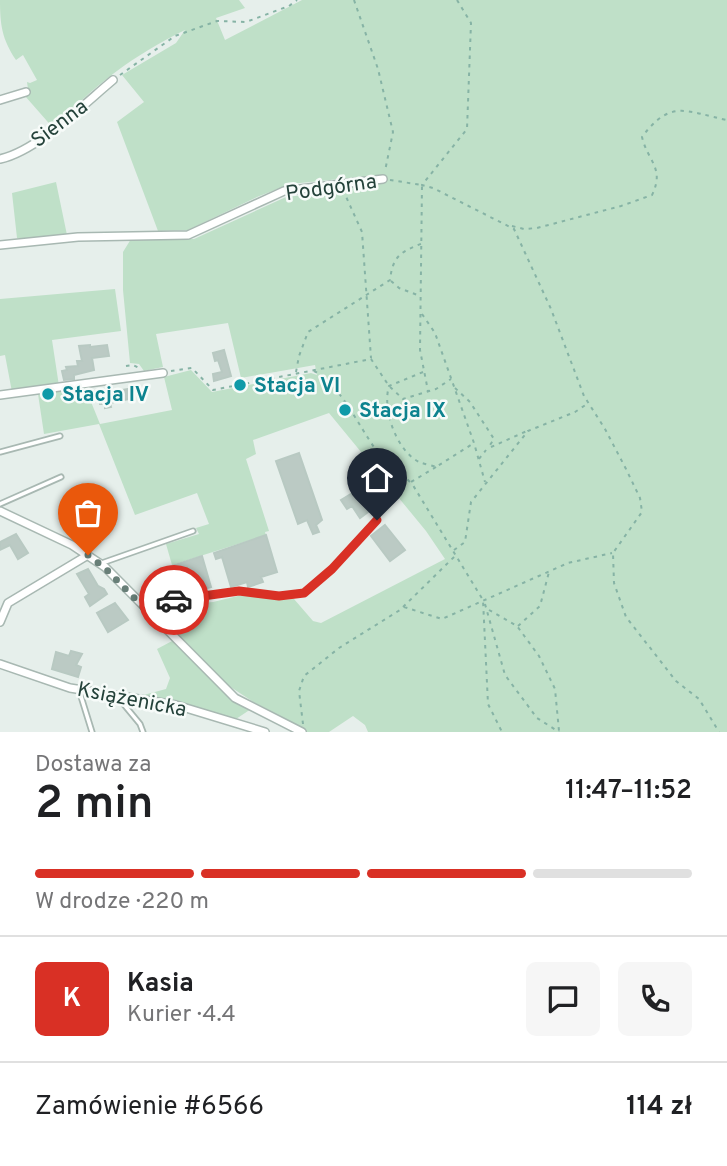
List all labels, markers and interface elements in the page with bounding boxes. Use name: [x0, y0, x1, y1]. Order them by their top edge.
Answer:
street label: Sienna: [26, 94, 94, 154]
street label: Podgórna: [284, 169, 378, 208]
place label: Stacja VI: [254, 373, 340, 400]
marker: Stacja VI: [232, 377, 248, 393]
place label: Stacja IV: [62, 382, 149, 409]
marker: Stacja IV: [40, 386, 56, 402]
place label: Stacja IX: [359, 398, 446, 425]
marker: Stacja IX: [337, 402, 353, 418]
pin: [347, 448, 407, 520]
icon: home: [358, 459, 396, 497]
pin: [58, 483, 118, 555]
icon: bag: [69, 494, 107, 532]
courier: [139, 565, 209, 635]
icon: car: [155, 581, 193, 619]
street label: Książenicka: [75, 677, 189, 724]
text: Dostawa za: [35, 751, 151, 780]
text: 11:47–11:52: [565, 775, 692, 808]
text: 2 min: [35, 776, 154, 835]
text: W drodze · 220 m: [35, 888, 209, 917]
button: chat: [526, 962, 600, 1036]
button: phone: [618, 962, 692, 1036]
text: Kasia: [127, 968, 194, 1001]
text: K: [63, 983, 81, 1016]
text: Kurier · 4.4: [127, 1001, 236, 1030]
text: Zamówienie #6566: [35, 1091, 264, 1124]
text: 114 zł: [626, 1091, 692, 1124]

